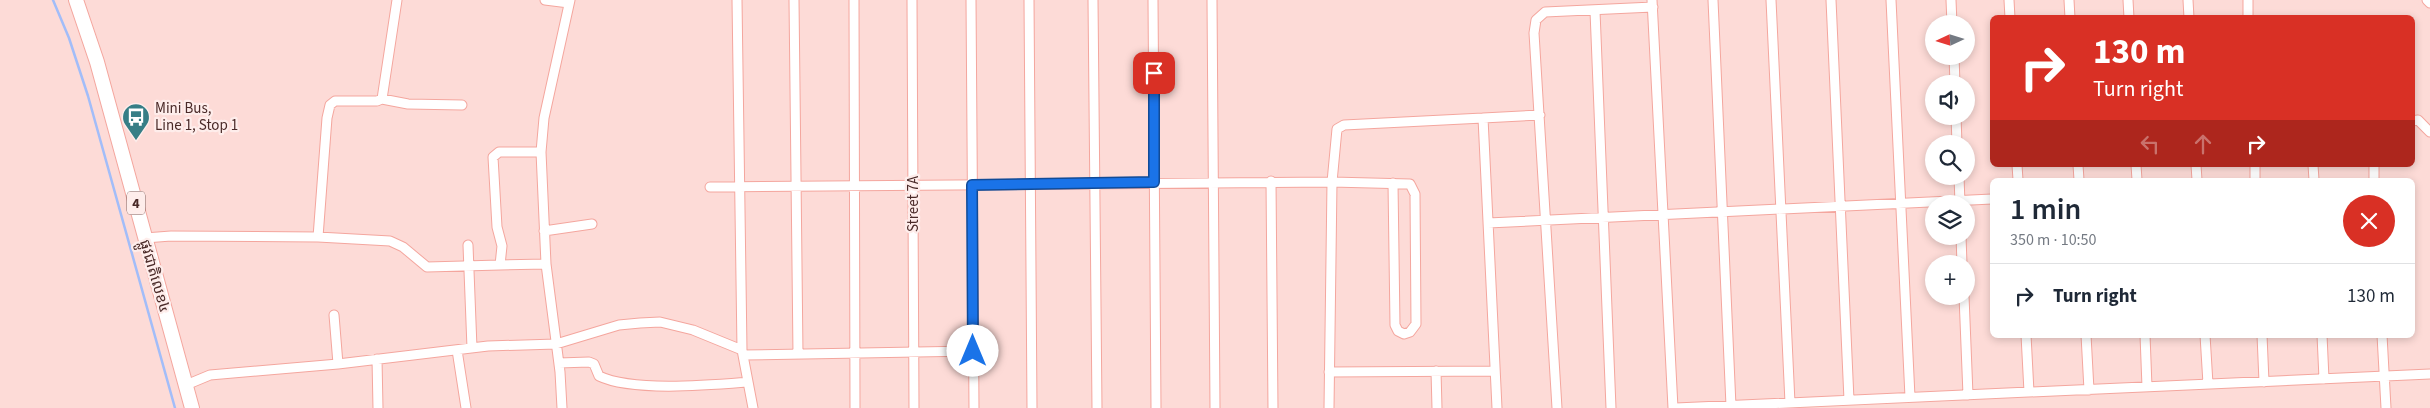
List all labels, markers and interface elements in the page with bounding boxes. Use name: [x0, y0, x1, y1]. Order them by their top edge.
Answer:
north arrow: [1925, 15, 1975, 65]
map controls: [1925, 15, 1975, 305]
text: 130 m: [2093, 27, 2185, 77]
icon: right: [2010, 35, 2075, 100]
pin: [1133, 52, 1175, 94]
icon: arrive: [1140, 59, 1168, 87]
text: Turn right: [2093, 73, 2183, 105]
button: sound: [1925, 75, 1975, 125]
place label: Mini Bus, Line 1, Stop 1: [155, 98, 238, 136]
bus stop icon: Mini Bus, Line 1, Stop 1: [121, 102, 151, 141]
icon: left: [2136, 130, 2164, 158]
icon: ahead: [2189, 130, 2217, 158]
icon: right: [2242, 130, 2270, 158]
button: search: [1925, 135, 1975, 185]
street label: Street 7A: [903, 175, 924, 232]
text: 1 min: [2010, 188, 2081, 231]
road number: 4: [127, 192, 145, 214]
button: layers: [1925, 195, 1975, 245]
button: close: [2343, 195, 2395, 247]
text: 350 m · 10:50: [2010, 229, 2097, 251]
street label: ផ្លូវជាតិលេខ៤: [132, 237, 175, 316]
button: +: [1925, 255, 1975, 305]
icon: right: [2010, 282, 2038, 310]
text: Turn right: [2053, 283, 2137, 310]
text: 130 m: [2347, 283, 2395, 310]
position arrow: [946, 324, 998, 376]

